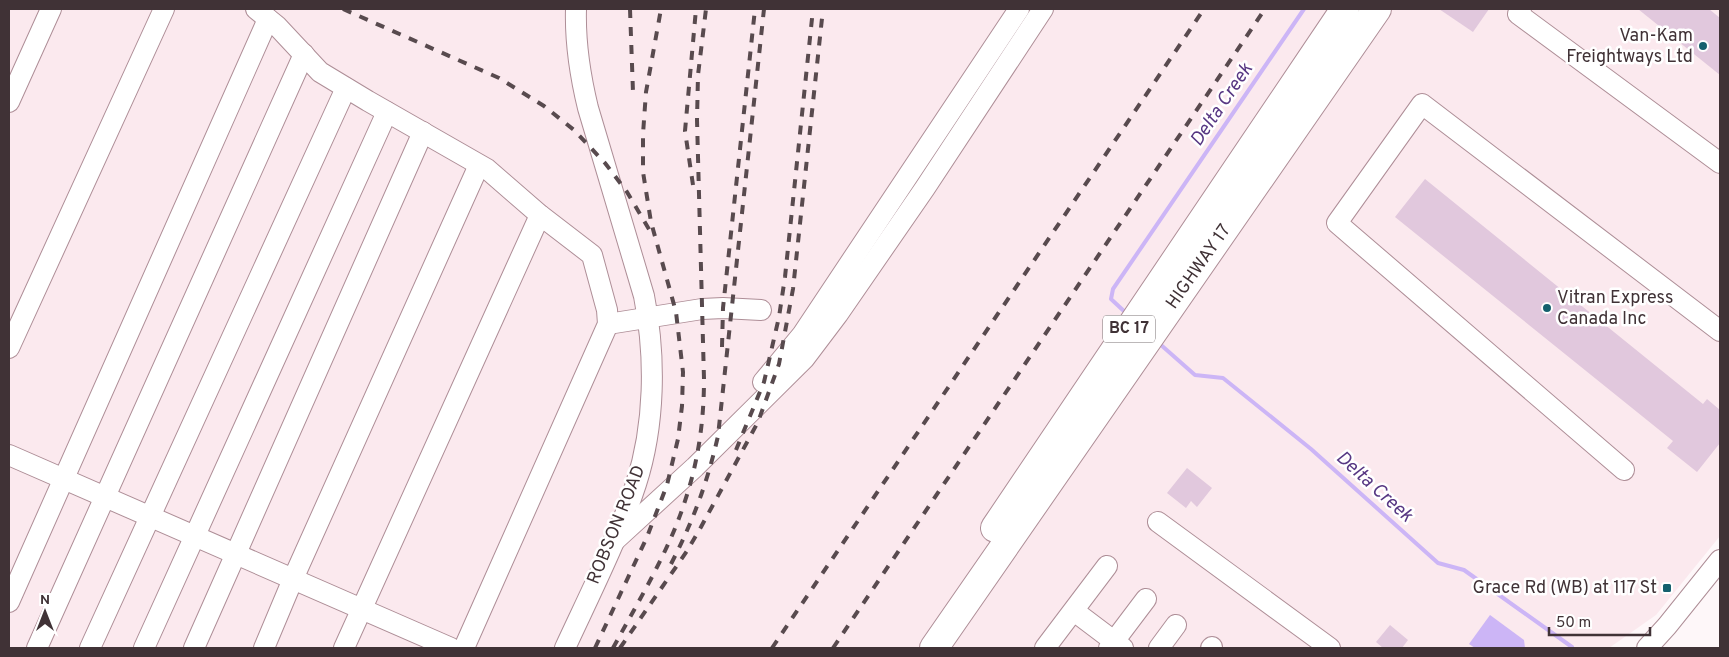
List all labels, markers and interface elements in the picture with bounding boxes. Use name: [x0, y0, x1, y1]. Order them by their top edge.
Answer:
place label: Van-Kam Freightways Ltd: [1566, 25, 1693, 69]
marker: Van-Kam Freightways Ltd: [1697, 40, 1709, 52]
water label: Delta Creek: [1185, 58, 1259, 151]
street label: HIGHWAY 17: [1161, 220, 1237, 314]
place label: Vitran Express Canada Inc: [1557, 287, 1673, 331]
marker: Vitran Express Canada Inc: [1541, 302, 1553, 314]
road number: BC 17: [1103, 316, 1155, 342]
water label: Delta Creek: [1330, 446, 1418, 528]
street label: ROBSON ROAD: [583, 462, 651, 588]
place label: Grace Rd (WB) at 117 St: [1473, 577, 1657, 600]
marker: Grace Rd (WB) at 117 St: [1661, 582, 1673, 594]
north arrow: [20, 587, 70, 637]
text: N: [40, 592, 50, 609]
scale bar: [1549, 604, 1650, 636]
text: 50 m: [1556, 614, 1591, 633]

